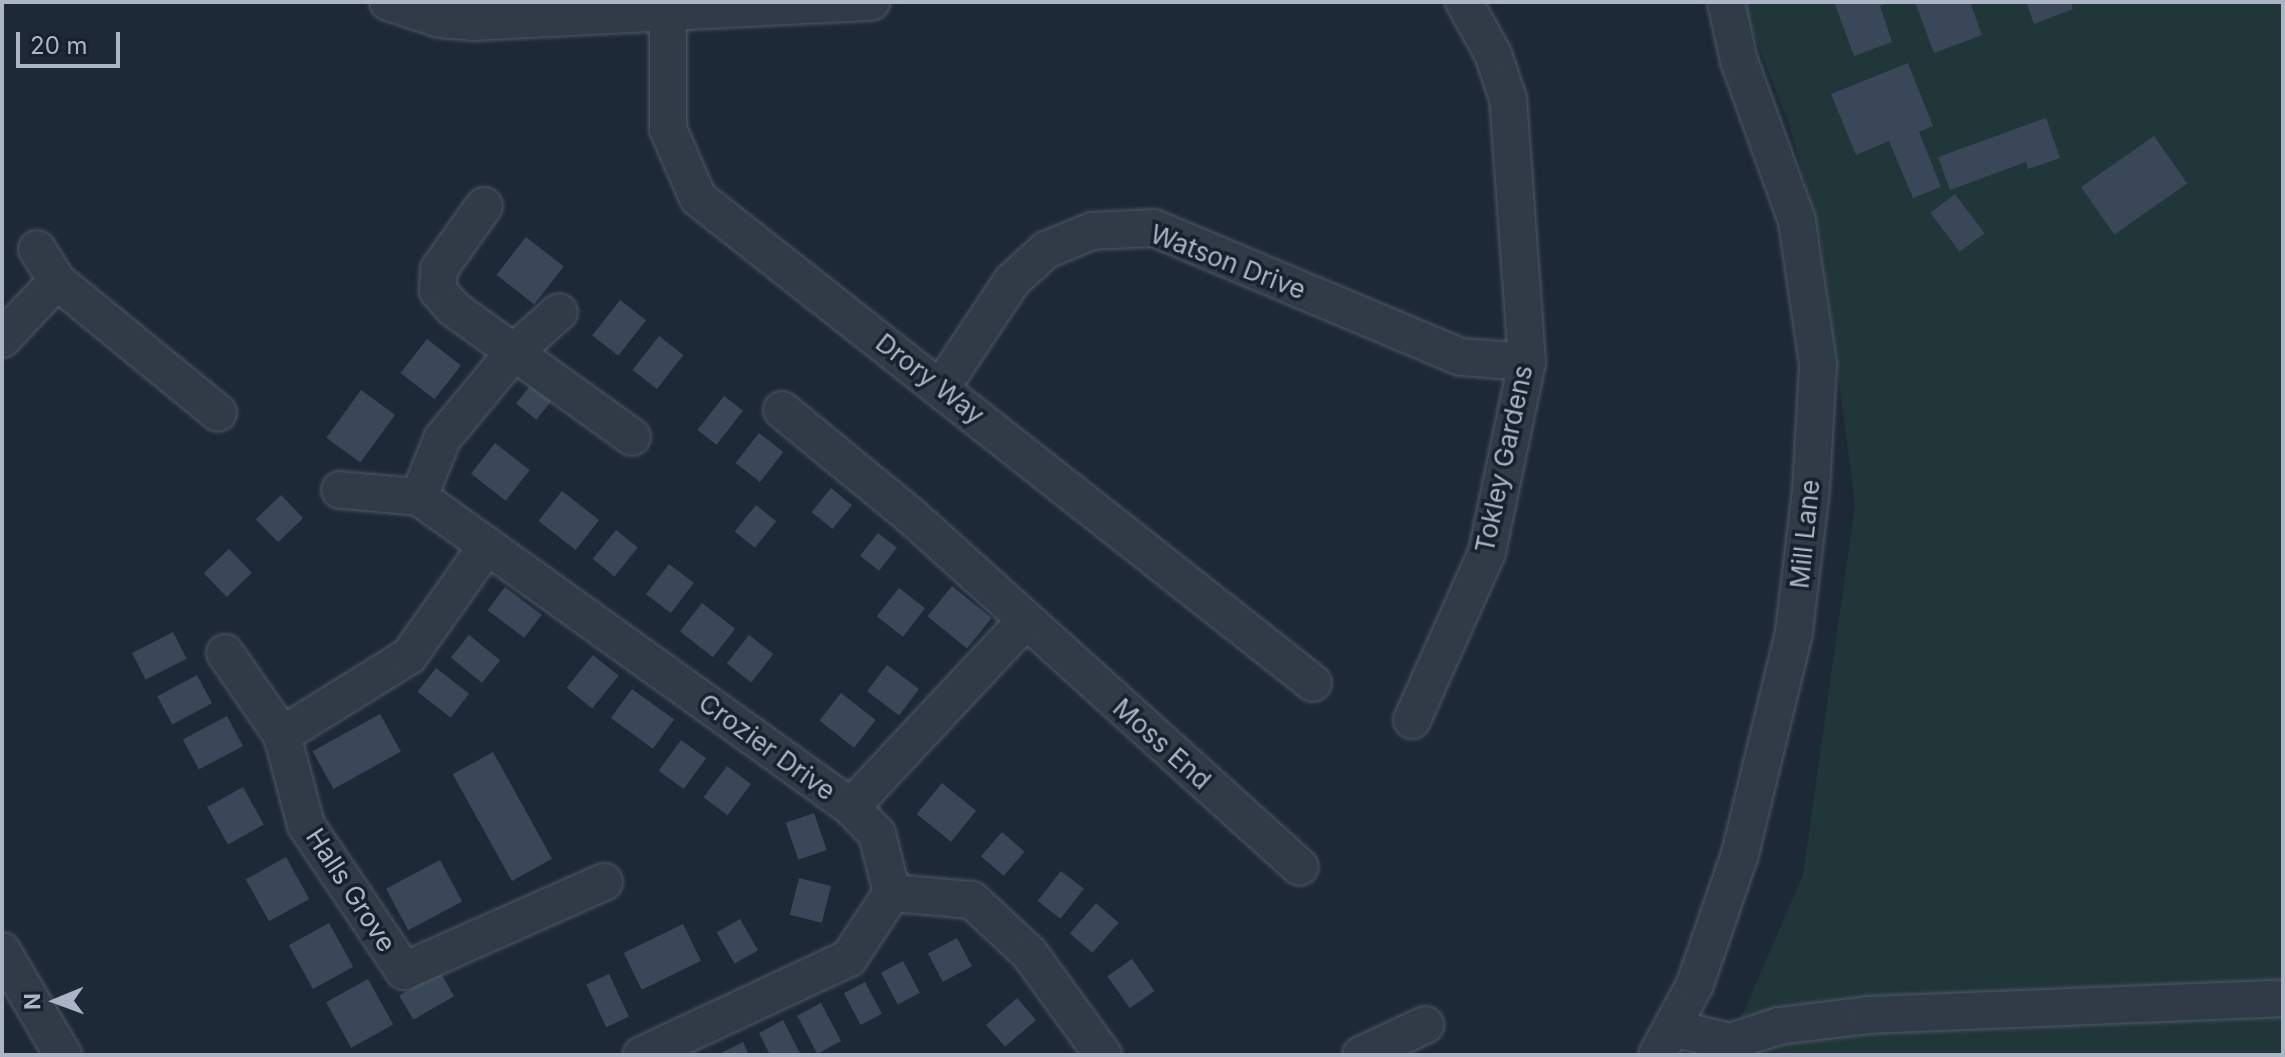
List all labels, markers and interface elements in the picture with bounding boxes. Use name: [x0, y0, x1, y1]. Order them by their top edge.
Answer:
scale bar: [20, 16, 124, 66]
text: 20 m: [30, 31, 88, 60]
street label: Watson Drive: [1146, 218, 1310, 306]
street label: Drory Way: [870, 327, 990, 431]
street label: Tokley Gardens: [1469, 362, 1539, 556]
street label: Mill Lane: [1784, 478, 1826, 590]
street label: Crozier Drive: [693, 687, 841, 807]
street label: Moss End: [1107, 692, 1217, 796]
street label: Halls Grove: [300, 823, 402, 957]
north arrow: [16, 961, 96, 1041]
text: N: [19, 993, 45, 1010]

